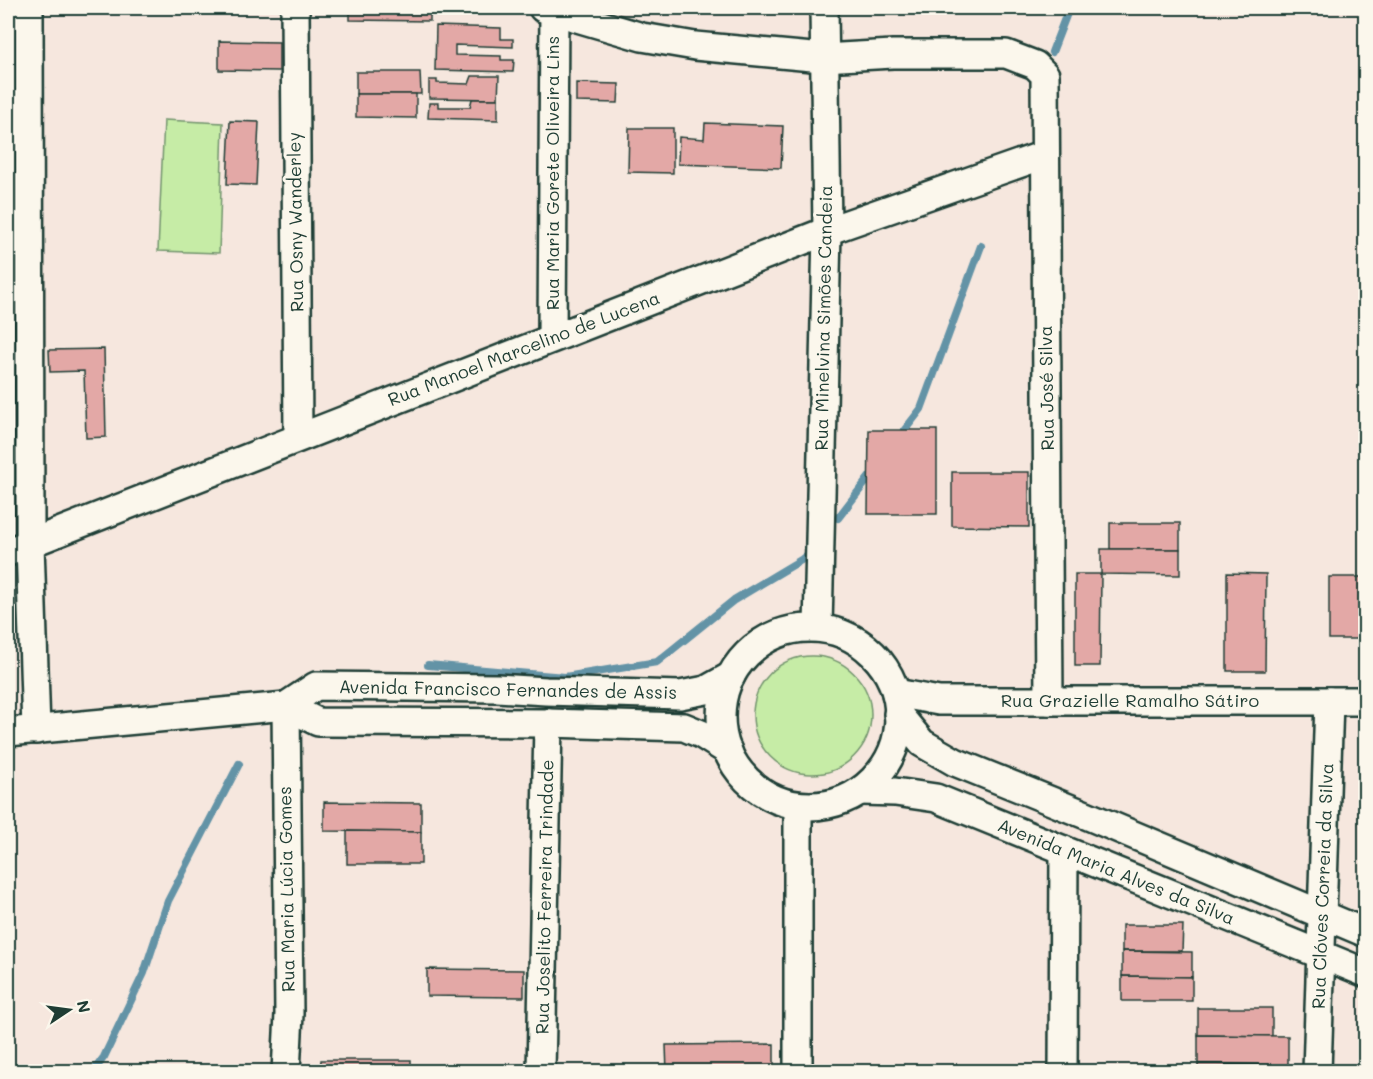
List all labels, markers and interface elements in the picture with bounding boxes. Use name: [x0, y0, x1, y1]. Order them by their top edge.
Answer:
street label: Rua Maria Gorete Oliveira Lins: [540, 36, 564, 310]
street label: Rua Osny Wanderley: [281, 132, 309, 312]
street label: Rua Minelvina Simões Candeia: [809, 185, 837, 451]
street label: Rua Manoel Marcelino de Lucena: [384, 285, 663, 411]
street label: Rua José Silva: [1033, 325, 1059, 451]
street label: Avenida Francisco Fernandes de Assis: [339, 674, 677, 704]
street label: Rua Grazielle Ramalho Sátiro: [1001, 688, 1260, 712]
street label: Rua Joselito Ferreira Trindade: [530, 759, 558, 1035]
street label: Rua Clóves Correia da Silva: [1306, 763, 1338, 1009]
street label: Rua Maria Lúcia Gomes: [272, 786, 300, 992]
street label: Avenida Maria Alves da Silva: [994, 812, 1238, 930]
north arrow: [39, 980, 99, 1040]
text: N: [73, 998, 96, 1015]

